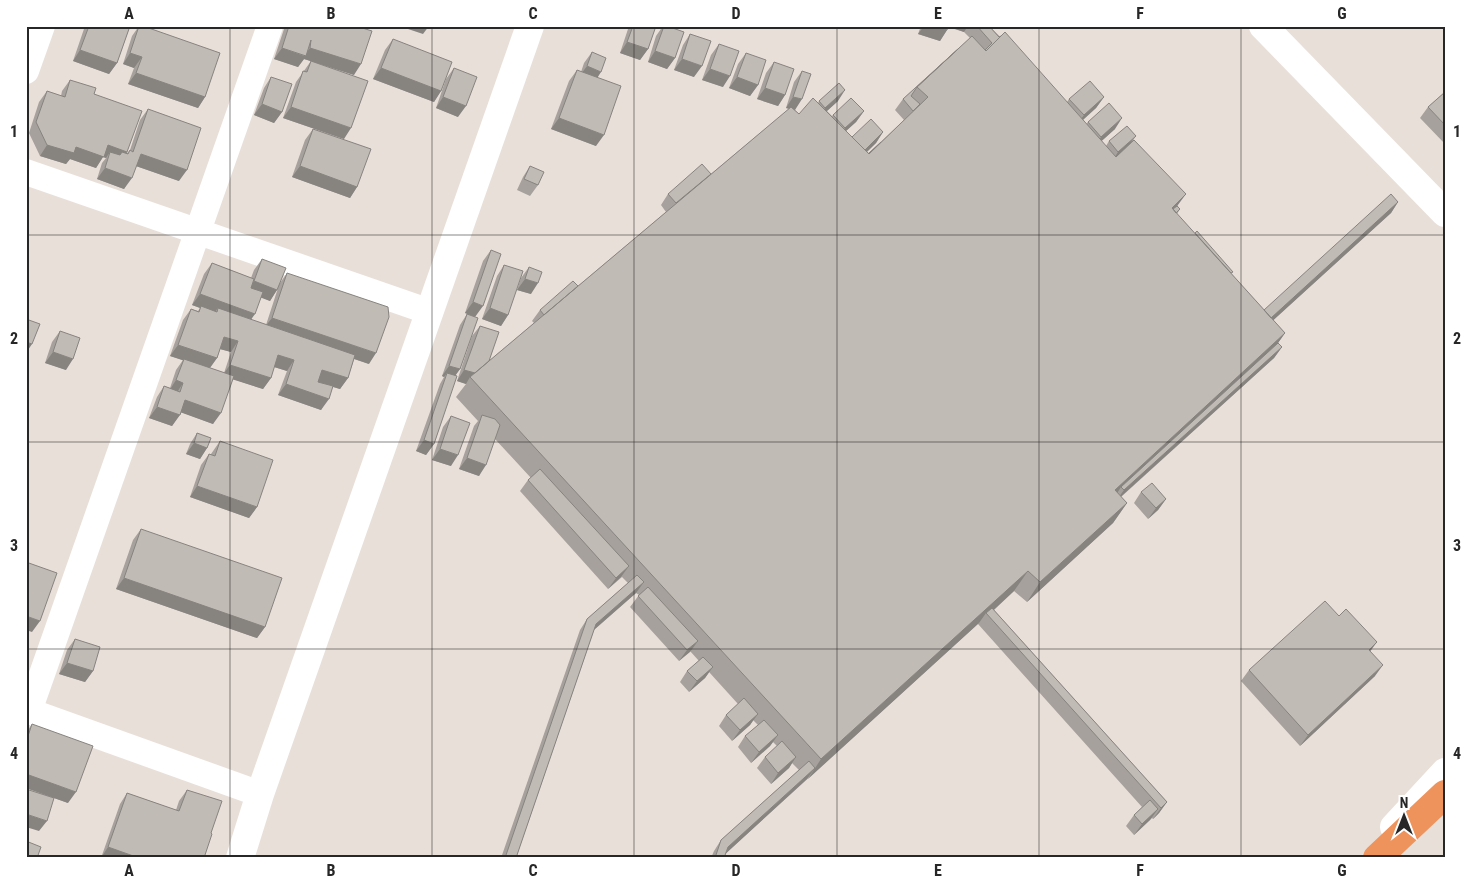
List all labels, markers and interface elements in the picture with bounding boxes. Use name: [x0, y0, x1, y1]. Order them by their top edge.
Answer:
text: A: [124, 4, 134, 23]
text: B: [327, 4, 336, 23]
text: C: [528, 4, 538, 23]
text: D: [731, 4, 741, 23]
text: E: [934, 4, 942, 23]
text: F: [1136, 4, 1144, 23]
text: G: [1337, 4, 1347, 23]
text: 1: [10, 122, 18, 141]
text: 1: [1453, 122, 1461, 141]
text: 2: [10, 329, 18, 348]
text: 2: [1453, 329, 1461, 348]
text: 3: [10, 536, 18, 555]
text: 3: [1453, 536, 1461, 555]
text: 4: [10, 744, 18, 763]
text: 4: [1453, 744, 1461, 763]
north arrow: [1378, 792, 1428, 842]
text: N: [1400, 795, 1408, 811]
text: A: [124, 861, 134, 880]
text: B: [327, 861, 336, 880]
text: C: [528, 861, 538, 880]
text: D: [731, 861, 741, 880]
text: E: [934, 861, 942, 880]
text: F: [1136, 861, 1144, 880]
text: G: [1337, 861, 1347, 880]

